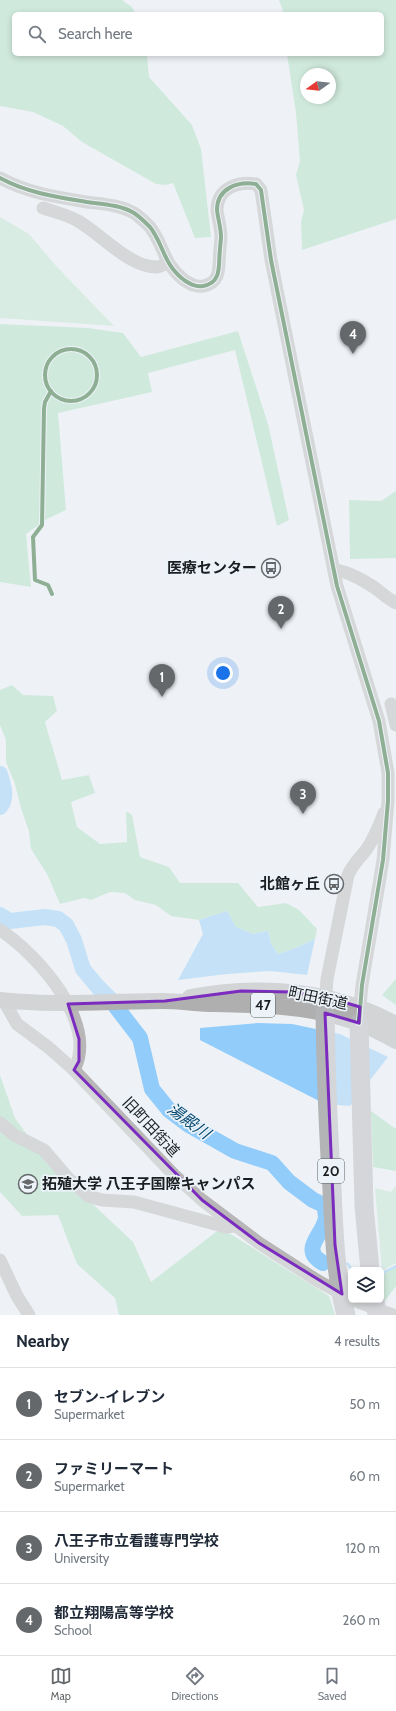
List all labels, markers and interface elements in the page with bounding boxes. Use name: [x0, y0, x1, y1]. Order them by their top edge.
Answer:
search box: [12, 12, 384, 56]
icon: search: [26, 23, 48, 45]
text: Search here: [58, 25, 133, 43]
north arrow: [300, 68, 336, 104]
pin: 4: [340, 321, 366, 354]
bus stop icon: 医療センター: [260, 557, 282, 579]
place label: 医療センター: [167, 559, 257, 577]
pin: 2: [268, 596, 294, 629]
your location: [213, 663, 233, 683]
pin: 1: [149, 664, 175, 697]
pin: 3: [290, 781, 316, 814]
bus stop icon: 北館ヶ丘: [323, 873, 345, 895]
place label: 北館ヶ丘: [260, 875, 320, 893]
street label: 町田街道: [287, 983, 349, 1013]
road number: 47: [251, 993, 275, 1017]
street label: 旧町田街道: [119, 1093, 183, 1161]
water label: 湯殿川: [164, 1099, 216, 1144]
road number: 20: [318, 1159, 344, 1183]
school or university icon: 拓殖大学 八王子国際キャンパス: [17, 1173, 39, 1195]
place label: 拓殖大学 八王子国際キャンパス: [42, 1175, 255, 1193]
map controls: [348, 1267, 384, 1303]
button: layers: [348, 1267, 384, 1303]
text: Nearby: [16, 1331, 69, 1351]
text: 4 results: [334, 1333, 380, 1349]
text: セブン-イレブン: [54, 1388, 165, 1406]
text: 1: [27, 1396, 31, 1412]
text: 50 m: [350, 1396, 380, 1412]
text: Supermarket: [54, 1406, 125, 1422]
text: ファミリーマート: [54, 1460, 174, 1478]
text: 2: [26, 1468, 32, 1484]
text: 60 m: [349, 1468, 380, 1484]
text: Supermarket: [54, 1478, 125, 1494]
text: 八王子市立看護専門学校: [54, 1532, 219, 1550]
text: 3: [25, 1540, 33, 1556]
text: 120 m: [346, 1540, 380, 1556]
text: University: [54, 1550, 109, 1566]
text: 都立翔陽高等学校: [54, 1604, 174, 1622]
text: 4: [25, 1612, 33, 1628]
text: 260 m: [342, 1612, 380, 1628]
text: School: [54, 1622, 92, 1638]
tab: Map: [50, 1665, 72, 1703]
tab: Directions: [171, 1665, 218, 1703]
tab: Saved: [318, 1665, 346, 1703]

